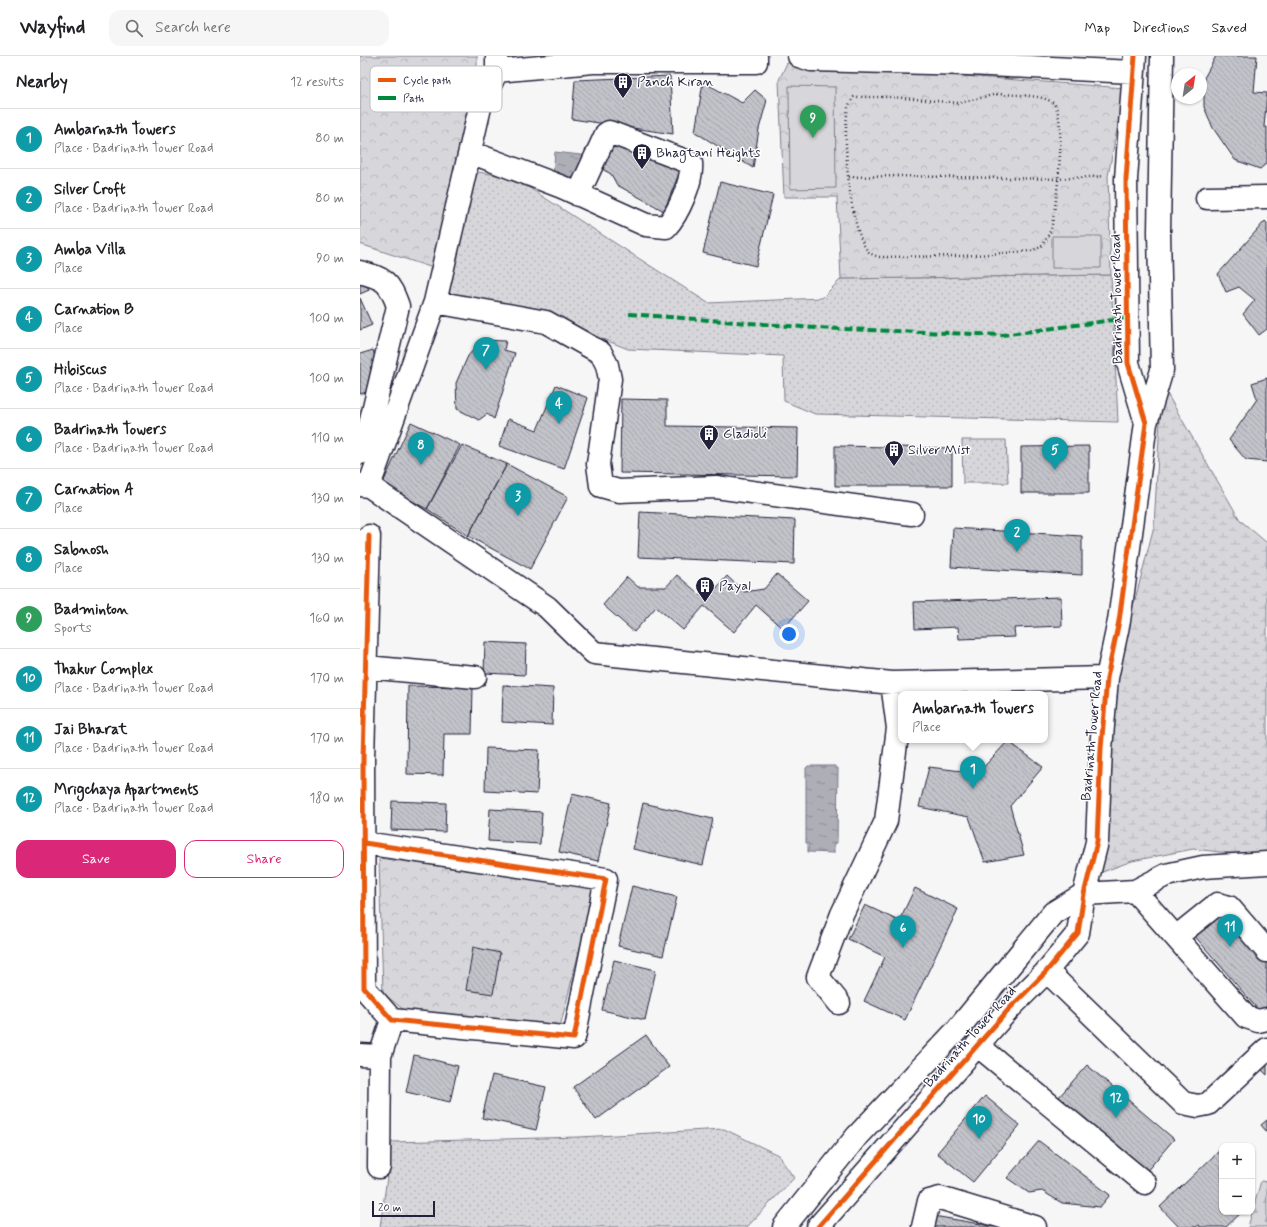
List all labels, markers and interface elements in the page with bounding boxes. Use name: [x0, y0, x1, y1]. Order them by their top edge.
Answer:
search box: [109, 10, 389, 46]
text: Wayfind: [20, 15, 85, 40]
icon: search: [123, 17, 145, 39]
text: Search here: [155, 18, 231, 38]
text: Map: [1084, 19, 1110, 37]
text: Directions: [1132, 19, 1190, 37]
text: Saved: [1212, 19, 1247, 37]
legend: [370, 66, 502, 112]
north arrow: [1171, 68, 1207, 104]
text: Nearby: [16, 71, 68, 93]
building icon: Panch Kiran: [612, 71, 634, 99]
place label: Panch Kiran: [637, 73, 714, 91]
text: 12 results: [290, 74, 344, 91]
text: Cycle path: [403, 74, 451, 88]
text: Path: [403, 92, 424, 106]
pin: 9: [800, 105, 826, 138]
text: Ambarnath Towers: [54, 120, 176, 140]
text: 1: [26, 130, 32, 147]
text: 80 m: [315, 130, 344, 147]
text: Place · Badrinath Tower Road: [54, 140, 214, 157]
building icon: Bhagtani Heights: [631, 142, 653, 170]
place label: Bhagtani Heights: [656, 144, 760, 163]
text: Silver Croft: [54, 180, 126, 200]
text: 2: [26, 190, 32, 207]
text: 80 m: [315, 190, 344, 207]
text: Place · Badrinath Tower Road: [54, 200, 214, 217]
street label: Badrinath Tower Road: [1107, 234, 1127, 364]
text: Amba Villa: [54, 240, 126, 260]
text: 3: [26, 250, 32, 267]
text: 90 m: [316, 250, 344, 267]
text: Place: [54, 260, 83, 277]
text: Carnation B: [54, 300, 133, 320]
text: 4: [25, 310, 33, 327]
text: 100 m: [309, 310, 344, 327]
text: Place: [54, 320, 83, 337]
pin: 7: [473, 337, 499, 370]
text: Hibiscus: [54, 360, 107, 380]
text: 5: [25, 370, 33, 387]
text: 100 m: [309, 370, 344, 387]
text: Place · Badrinath Tower Road: [54, 380, 214, 397]
pin: 4: [546, 391, 572, 424]
text: Badrinath Towers: [54, 420, 166, 440]
building icon: Gladioli: [698, 423, 720, 451]
place label: Gladioli: [723, 425, 767, 443]
text: 6: [26, 430, 32, 447]
text: 110 m: [311, 430, 344, 447]
pin: 8: [408, 432, 434, 465]
pin: 5: [1042, 437, 1068, 470]
building icon: Silver Mist: [883, 439, 905, 467]
text: Place · Badrinath Tower Road: [54, 440, 214, 457]
place label: Silver Mist: [908, 441, 970, 459]
text: Carnation A: [54, 480, 134, 500]
pin: 3: [505, 483, 531, 516]
text: 7: [25, 490, 33, 507]
text: 130 m: [311, 490, 344, 507]
text: Place: [54, 500, 83, 517]
pin: 2: [1004, 519, 1030, 552]
text: Sabnosh: [54, 540, 109, 560]
text: 8: [25, 550, 33, 567]
text: 130 m: [311, 550, 344, 567]
text: Place: [54, 560, 83, 577]
building icon: Payal: [694, 575, 716, 603]
place label: Payal: [719, 577, 751, 595]
text: Badminton: [54, 600, 128, 620]
text: 9: [26, 610, 32, 627]
text: 160 m: [309, 610, 344, 627]
text: Sports: [54, 620, 92, 637]
your location: [779, 624, 799, 644]
text: Thakur Complex: [54, 660, 153, 680]
text: 10: [22, 670, 36, 687]
text: 170 m: [310, 670, 344, 687]
street label: Badrinath Tower Road: [1077, 670, 1107, 802]
text: Place · Badrinath Tower Road: [54, 680, 214, 697]
popup: [898, 691, 1048, 743]
text: Ambarnath Towers: [912, 699, 1034, 719]
text: Place: [912, 719, 941, 736]
text: Jai Bharat: [54, 720, 127, 740]
text: 11: [23, 730, 35, 747]
text: 170 m: [310, 730, 344, 747]
text: Place · Badrinath Tower Road: [54, 740, 214, 757]
pin: 1: [960, 756, 986, 789]
text: Mrigchaya Apartments: [54, 780, 199, 800]
text: 12: [23, 790, 35, 807]
text: 180 m: [309, 790, 344, 807]
text: Place · Badrinath Tower Road: [54, 800, 214, 817]
button: Save: [16, 840, 176, 878]
button: Share: [184, 840, 344, 878]
pin: 11: [1217, 914, 1243, 947]
pin: 6: [890, 915, 916, 948]
street label: Badrinath Tower Road: [920, 983, 1020, 1091]
pin: 12: [1103, 1085, 1129, 1118]
pin: 10: [966, 1106, 992, 1139]
map controls: [1219, 1143, 1255, 1215]
button: +: [1219, 1143, 1255, 1179]
button: −: [1219, 1179, 1255, 1215]
scale bar: [372, 1199, 435, 1218]
text: 20 m: [378, 1201, 401, 1215]

